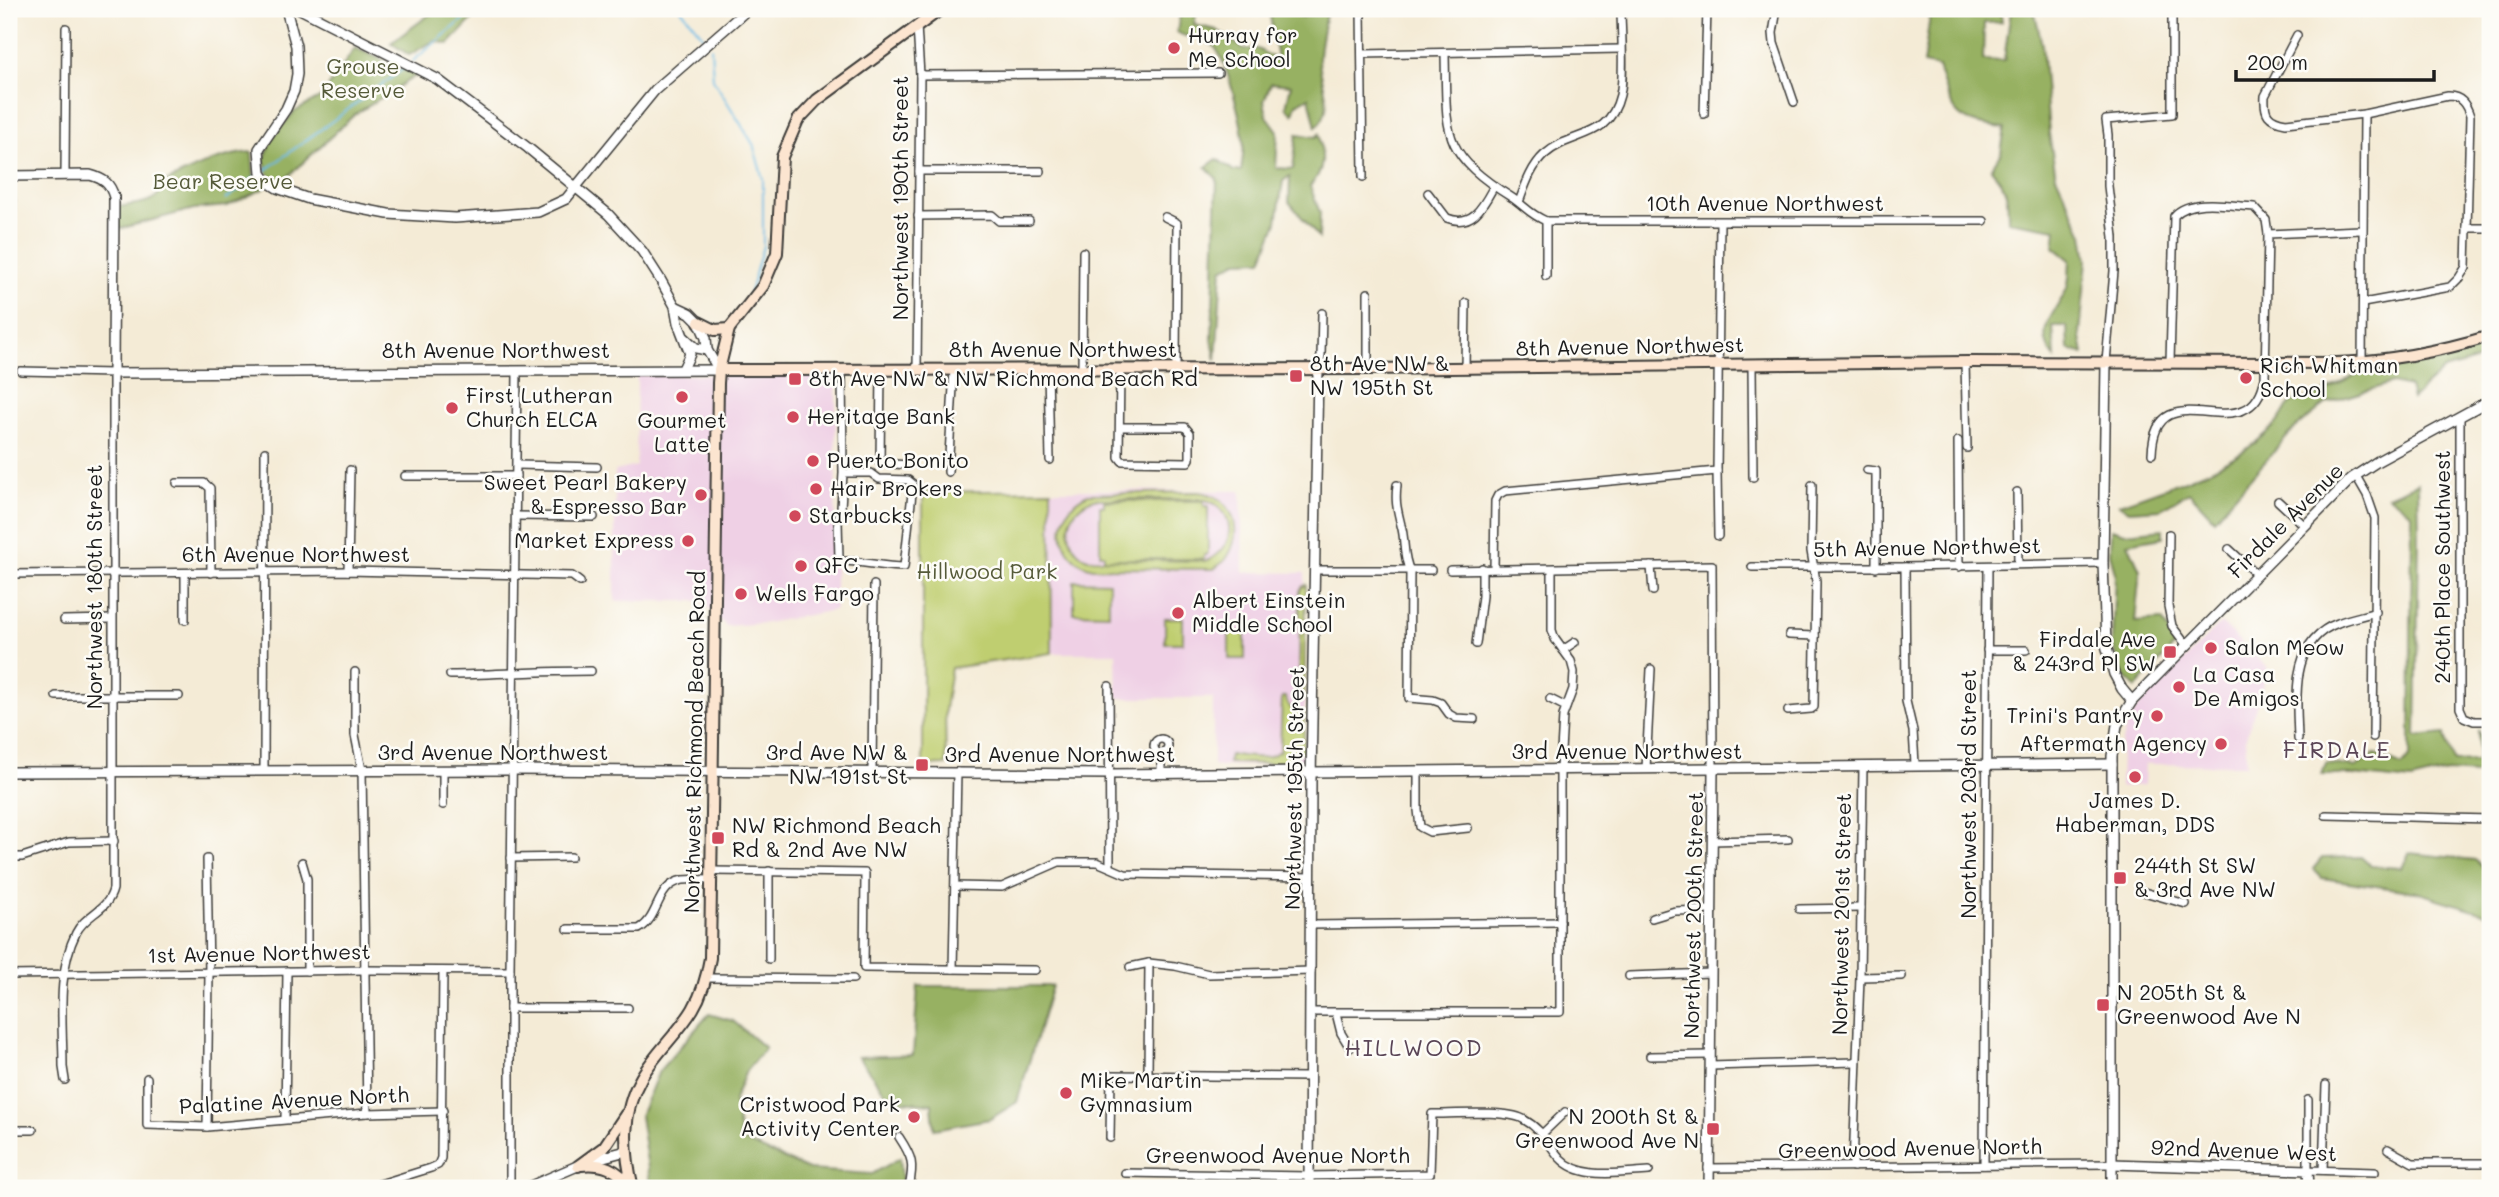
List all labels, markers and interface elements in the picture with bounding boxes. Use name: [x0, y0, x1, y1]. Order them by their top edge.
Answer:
place label: Hurray for Me School: [1188, 21, 1297, 72]
scale bar: [2236, 38, 2434, 82]
marker: Hurray for Me School: [1166, 40, 1182, 56]
text: 200 m: [2247, 48, 2308, 75]
park label: Grouse Reserve: [321, 52, 405, 103]
street label: Northwest 190th Street: [886, 76, 913, 320]
park label: Bear Reserve: [153, 167, 293, 194]
street label: 10th Avenue Northwest: [1646, 189, 1884, 216]
street label: 8th Avenue Northwest: [1516, 330, 1744, 361]
street label: 8th Avenue Northwest: [949, 335, 1177, 362]
street label: 8th Avenue Northwest: [382, 336, 610, 363]
place label: 8th Ave NW & NW 195th St: [1310, 349, 1450, 400]
place label: Rich Whitman School: [2260, 351, 2398, 402]
place label: 8th Ave NW & NW Richmond Beach Rd: [809, 364, 1198, 391]
marker: 8th Ave NW & NW 195th St: [1288, 368, 1304, 384]
marker: Rich Whitman School: [2238, 370, 2254, 386]
marker: 8th Ave NW & NW Richmond Beach Rd: [787, 371, 803, 387]
place label: First Lutheran Church ELCA: [466, 381, 613, 432]
marker: Gourmet Latte: [674, 389, 690, 405]
marker: First Lutheran Church ELCA: [444, 400, 460, 416]
place label: Heritage Bank: [807, 402, 955, 429]
place label: Gourmet Latte: [637, 406, 727, 457]
marker: Heritage Bank: [785, 409, 801, 425]
place label: Puerto Bonito: [827, 446, 969, 473]
street label: 240th Place Southwest: [2428, 450, 2455, 684]
marker: Puerto Bonito: [805, 453, 821, 469]
street label: Firdale Avenue: [2221, 456, 2348, 583]
street label: Northwest 180th Street: [80, 465, 107, 709]
place label: Sweet Pearl Bakery & Espresso Bar: [484, 468, 687, 519]
place label: Hair Brokers: [830, 474, 963, 501]
marker: Hair Brokers: [808, 481, 824, 497]
marker: Sweet Pearl Bakery & Espresso Bar: [693, 487, 709, 503]
place label: Starbucks: [809, 501, 912, 528]
marker: Starbucks: [787, 508, 803, 524]
place label: Market Express: [514, 526, 674, 553]
street label: 5th Avenue Northwest: [1813, 531, 2041, 562]
marker: Market Express: [680, 533, 696, 549]
street label: 6th Avenue Northwest: [182, 540, 410, 567]
place label: QFC: [815, 551, 858, 578]
park label: Hillwood Park: [917, 557, 1057, 584]
marker: QFC: [793, 558, 809, 574]
street label: Northwest Richmond Beach Road: [677, 571, 710, 913]
place label: Wells Fargo: [755, 579, 874, 606]
marker: Wells Fargo: [733, 586, 749, 602]
place label: Albert Einstein Middle School: [1192, 586, 1345, 637]
marker: Albert Einstein Middle School: [1170, 605, 1186, 621]
place label: Firdale Ave & 243rd Pl SW: [2012, 625, 2156, 676]
place label: Salon Meow: [2225, 633, 2344, 660]
marker: Salon Meow: [2203, 640, 2219, 656]
marker: Firdale Ave & 243rd Pl SW: [2162, 644, 2178, 660]
place label: La Casa De Amigos: [2193, 660, 2300, 711]
street label: Northwest 195th Street: [1278, 666, 1309, 910]
street label: Northwest 203rd Street: [1954, 669, 1981, 919]
marker: La Casa De Amigos: [2171, 679, 2187, 695]
place label: Trini's Pantry: [2006, 701, 2143, 728]
marker: Trini's Pantry: [2149, 708, 2165, 724]
place label: Aftermath Agency: [2019, 729, 2207, 756]
district label: FIRDALE: [2283, 734, 2391, 764]
marker: Aftermath Agency: [2213, 736, 2229, 752]
street label: 3rd Avenue Northwest: [1512, 737, 1742, 764]
street label: 3rd Avenue Northwest: [378, 738, 608, 765]
place label: 3rd Ave NW & NW 191st St: [766, 738, 908, 789]
street label: 3rd Avenue Northwest: [945, 740, 1175, 767]
marker: 3rd Ave NW & NW 191st St: [914, 757, 930, 773]
marker: James D. Haberman, DDS: [2127, 769, 2143, 785]
place label: James D. Haberman, DDS: [2055, 786, 2215, 837]
street label: Northwest 200th Street: [1677, 791, 1708, 1039]
street label: Northwest 201st Street: [1825, 793, 1856, 1035]
place label: NW Richmond Beach Rd & 2nd Ave NW: [732, 811, 941, 862]
marker: NW Richmond Beach Rd & 2nd Ave NW: [710, 830, 726, 846]
place label: 244th St SW & 3rd Ave NW: [2134, 851, 2276, 902]
marker: 244th St SW & 3rd Ave NW: [2112, 870, 2128, 886]
street label: 1st Avenue Northwest: [147, 937, 371, 968]
place label: N 205th St & Greenwood Ave N: [2117, 978, 2301, 1029]
marker: N 205th St & Greenwood Ave N: [2095, 997, 2111, 1013]
district label: HILLWOOD: [1344, 1032, 1484, 1062]
place label: Mike Martin Gymnasium: [1080, 1066, 1202, 1117]
street label: Palatine Avenue North: [178, 1080, 410, 1119]
marker: Mike Martin Gymnasium: [1058, 1085, 1074, 1101]
place label: Cristwood Park Activity Center: [740, 1090, 900, 1141]
place label: N 200th St & Greenwood Ave N: [1515, 1102, 1699, 1153]
marker: Cristwood Park Activity Center: [906, 1109, 922, 1125]
marker: N 200th St & Greenwood Ave N: [1705, 1121, 1721, 1137]
street label: Greenwood Avenue North: [1778, 1132, 2042, 1163]
street label: 92nd Avenue West: [2151, 1133, 2337, 1166]
street label: Greenwood Avenue North: [1146, 1141, 1410, 1168]

